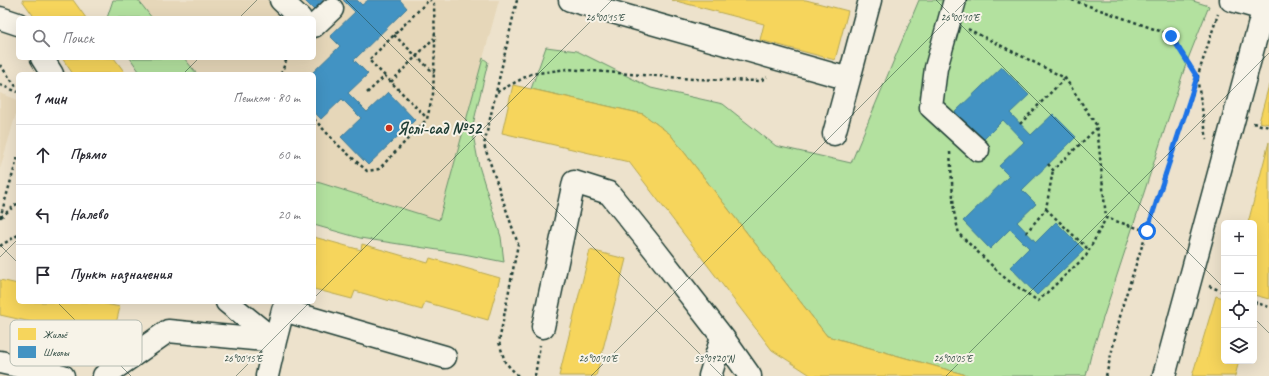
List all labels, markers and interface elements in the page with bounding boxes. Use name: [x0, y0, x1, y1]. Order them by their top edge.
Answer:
text: 26°00'15"E: [586, 11, 626, 24]
text: 26°00'10"E: [941, 11, 981, 24]
search box: [16, 16, 316, 60]
icon: search: [30, 27, 52, 49]
route end: [1162, 27, 1180, 45]
text: Поиск: [62, 29, 94, 48]
text: 1 мин: [32, 88, 67, 109]
text: Пешком · 80 m: [233, 90, 300, 106]
place label: Яслі-сад №52: [397, 118, 483, 139]
marker: Яслі-сад №52: [384, 123, 394, 133]
icon: ahead: [32, 144, 54, 166]
text: Прямо: [70, 145, 106, 164]
text: 60 m: [278, 147, 300, 163]
icon: left: [32, 204, 54, 226]
text: Налево: [70, 205, 108, 224]
text: 20 m: [278, 207, 300, 223]
map controls: [1221, 220, 1257, 364]
button: +: [1221, 220, 1257, 256]
route start: [1138, 222, 1156, 240]
button: −: [1221, 256, 1257, 292]
icon: arrive: [32, 264, 54, 286]
text: Пункт назначения: [70, 265, 172, 284]
button: locate: [1221, 292, 1257, 328]
legend: [10, 320, 142, 366]
text: Жильё: [43, 327, 69, 341]
button: layers: [1221, 328, 1257, 364]
text: Школы: [43, 345, 70, 359]
text: 26°00'15"E: [224, 352, 264, 365]
text: 26°00'10"E: [579, 352, 619, 365]
text: 53°09'20"N: [694, 352, 736, 365]
text: 26°00'05"E: [934, 352, 974, 365]

